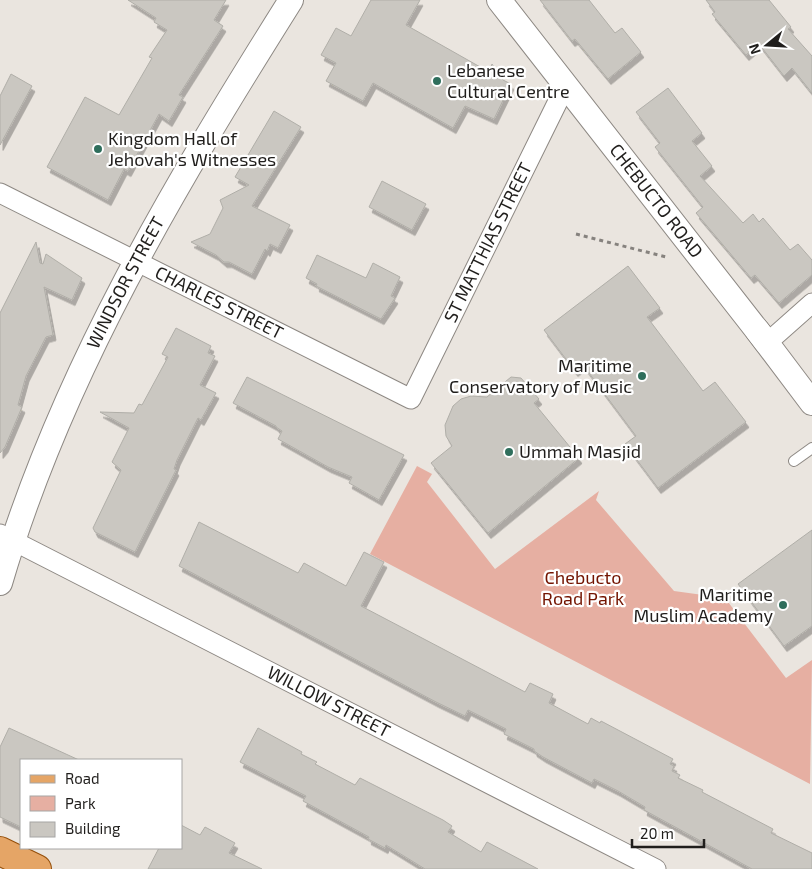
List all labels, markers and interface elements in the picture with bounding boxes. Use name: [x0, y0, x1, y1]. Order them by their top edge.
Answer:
north arrow: [742, 20, 792, 70]
text: N: [745, 42, 764, 57]
place label: Lebanese Cultural Centre: [447, 59, 570, 102]
marker: Lebanese Cultural Centre: [431, 75, 443, 87]
place label: Kingdom Hall of Jehovah's Witnesses: [108, 127, 276, 170]
street label: CHEBUCTO ROAD: [606, 139, 708, 262]
marker: Kingdom Hall of Jehovah's Witnesses: [92, 143, 104, 155]
street label: ST MATTHIAS STREET: [439, 158, 536, 326]
street label: WINDSOR STREET: [81, 212, 169, 352]
street label: CHARLES STREET: [152, 261, 288, 343]
place label: Maritime Conservatory of Music: [449, 354, 632, 397]
marker: Maritime Conservatory of Music: [636, 370, 648, 382]
place label: Ummah Masjid: [519, 440, 641, 462]
marker: Ummah Masjid: [503, 446, 515, 458]
park label: Chebucto Road Park: [542, 566, 624, 609]
place label: Maritime Muslim Academy: [634, 583, 773, 626]
marker: Maritime Muslim Academy: [777, 599, 789, 611]
street label: WILLOW STREET: [264, 660, 395, 742]
legend: [20, 759, 182, 849]
text: Road: [65, 769, 100, 787]
text: Park: [65, 794, 96, 812]
scale bar: [632, 816, 704, 848]
text: Building: [65, 819, 121, 837]
text: 20 m: [640, 824, 674, 842]

